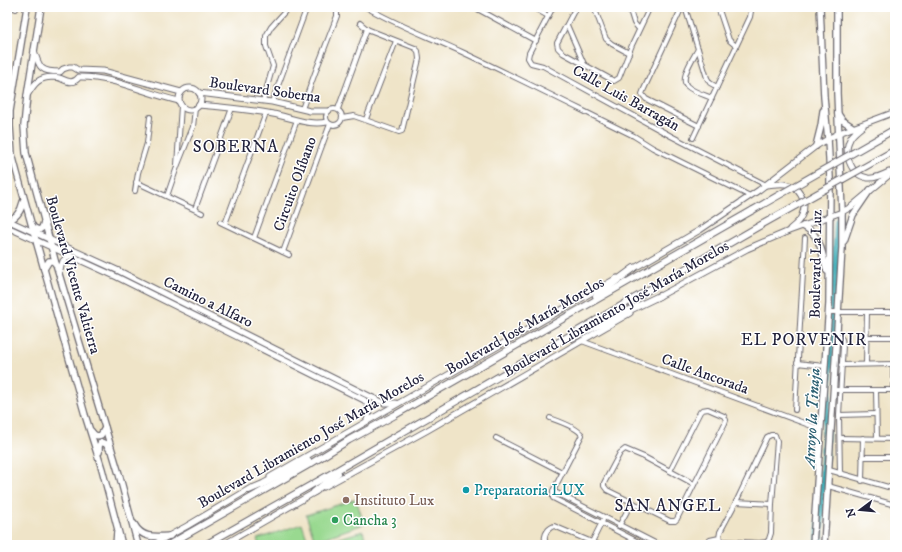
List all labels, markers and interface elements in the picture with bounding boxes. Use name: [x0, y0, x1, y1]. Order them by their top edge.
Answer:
street label: Calle Luis Barragán: [569, 61, 683, 135]
street label: Boulevard Soberna: [208, 73, 322, 107]
street label: Circuito Olíbano: [269, 134, 321, 234]
district label: SOBERNA: [193, 136, 279, 158]
street label: Boulevard Vicente Valtierra: [41, 194, 105, 357]
street label: Boulevard La Luz: [806, 209, 826, 319]
street label: Boulevard Libramiento José María Morelos: [500, 236, 732, 382]
street label: Camino a Alfaro: [160, 272, 256, 332]
street label: Boulevard José María Morelos: [442, 273, 608, 379]
district label: EL PORVENIR: [741, 329, 867, 351]
street label: Calle Ancorada: [659, 349, 752, 399]
street label: Boulevard Libramiento José María Morelos: [195, 367, 427, 513]
water label: Arroyo la Tinaja: [799, 368, 825, 470]
place label: Preparatoria LUX: [474, 481, 585, 500]
marker: Preparatoria LUX: [461, 485, 471, 495]
north arrow: [840, 490, 880, 530]
place label: Instituto Lux: [354, 491, 435, 510]
marker: Instituto Lux: [341, 495, 351, 505]
district label: SAN ANGEL: [614, 495, 722, 517]
text: N: [843, 506, 859, 519]
place label: Cancha 3: [343, 511, 397, 530]
marker: Cancha 3: [330, 515, 340, 525]

